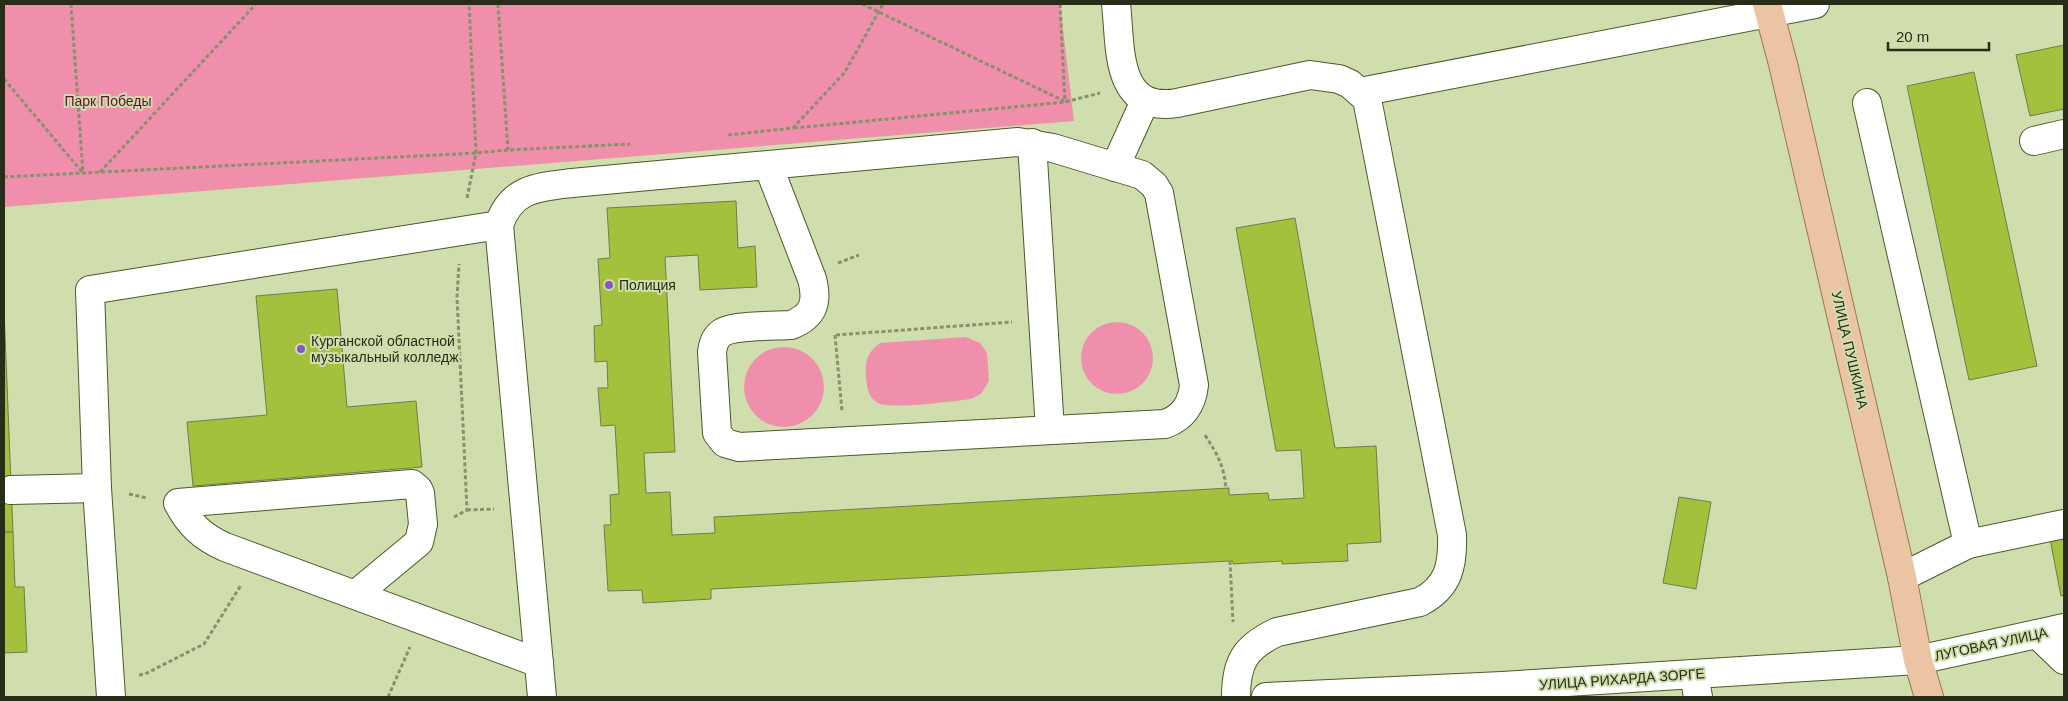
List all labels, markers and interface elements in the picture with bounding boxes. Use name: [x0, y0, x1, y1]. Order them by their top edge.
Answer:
scale bar: [1888, 20, 1989, 52]
text: 20 m: [1896, 28, 1929, 45]
park label: Парк Победы: [64, 93, 152, 109]
place label: Полиция: [619, 277, 676, 293]
marker: Полиция: [603, 279, 615, 291]
street label: УЛИЦА ПУШКИНА: [1829, 289, 1872, 411]
place label: Курганской областной музыкальный колледж: [311, 333, 459, 365]
marker: Курганской областной музыкальный колледж: [295, 343, 307, 355]
street label: ЛУГОВАЯ УЛИЦА: [1933, 624, 2050, 664]
street label: УЛИЦА РИХАРДА ЗОРГЕ: [1539, 665, 1705, 693]

